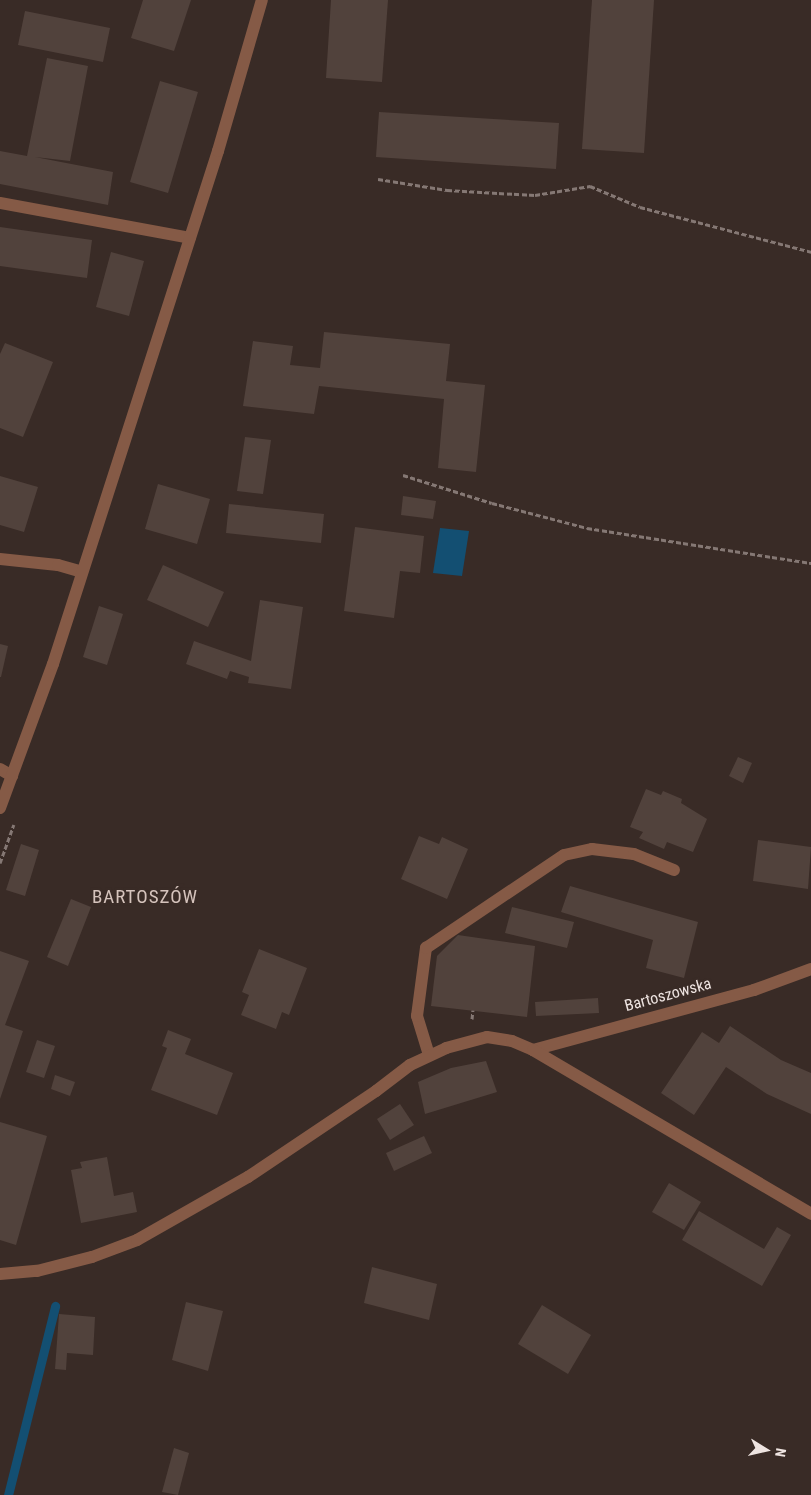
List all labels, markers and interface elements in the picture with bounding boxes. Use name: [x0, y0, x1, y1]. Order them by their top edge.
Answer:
district label: BARTOSZÓW: [91, 886, 199, 908]
street label: Bartoszowska: [622, 974, 714, 1016]
north arrow: [741, 1425, 791, 1475]
text: N: [772, 1447, 789, 1458]

